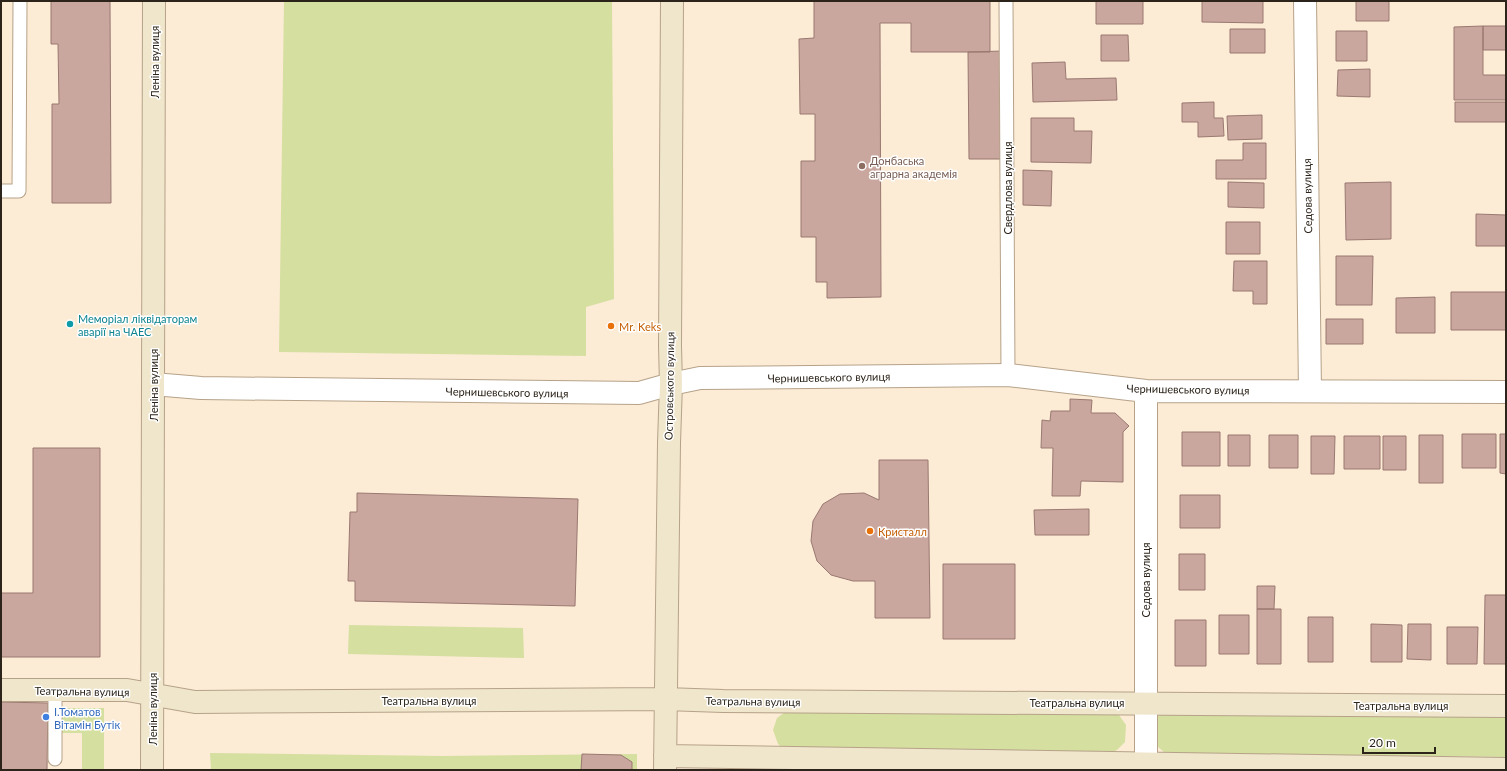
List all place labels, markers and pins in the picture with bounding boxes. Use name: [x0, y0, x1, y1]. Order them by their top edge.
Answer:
place label: Донбаська аграрна академія: [870, 154, 957, 180]
marker: Донбаська аграрна академія: [857, 161, 867, 171]
place label: Меморіал ліквідаторам аварії на ЧАЕС: [78, 312, 197, 338]
marker: Меморіал ліквідаторам аварії на ЧАЕС: [65, 319, 75, 329]
place label: Mr. Keks: [619, 320, 661, 333]
marker: Mr. Keks: [606, 321, 616, 331]
place label: Кристалл: [878, 525, 927, 538]
marker: Кристалл: [865, 526, 875, 536]
place label: І.Томатов Вітамін Бутік: [54, 705, 120, 731]
marker: І.Томатов Вітамін Бутік: [41, 712, 51, 722]

